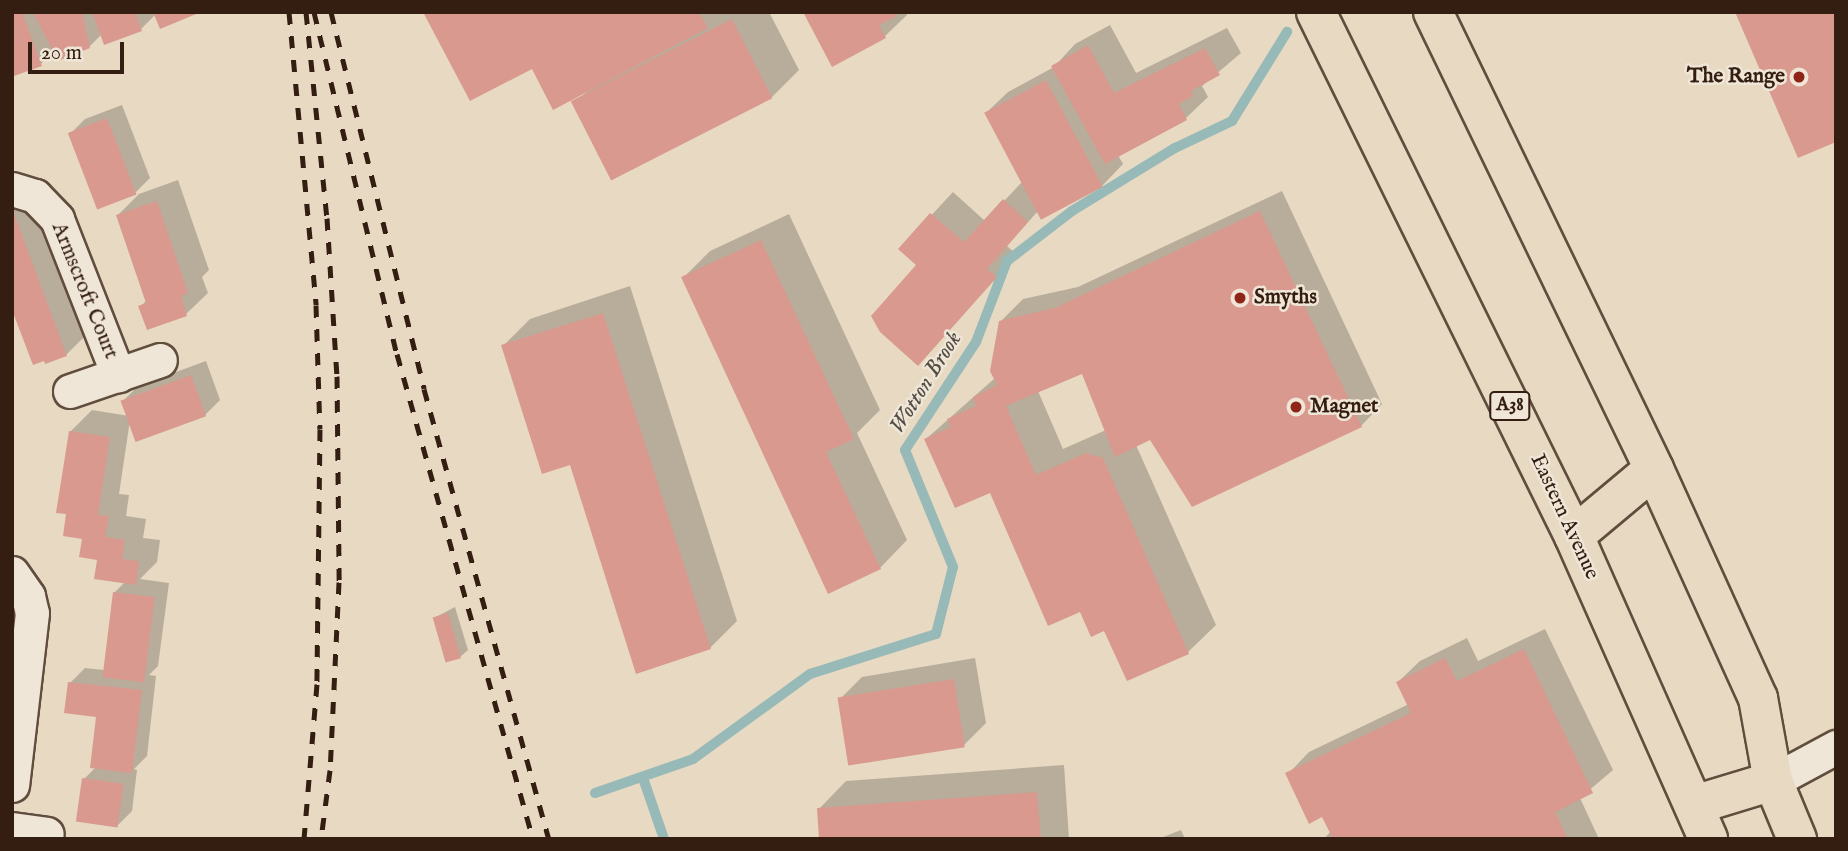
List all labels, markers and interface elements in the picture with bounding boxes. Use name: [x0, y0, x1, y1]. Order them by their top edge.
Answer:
scale bar: [32, 28, 128, 72]
text: 20 m: [41, 40, 82, 67]
place label: The Range: [1687, 64, 1785, 90]
marker: The Range: [1791, 69, 1807, 85]
street label: Armscroft Court: [45, 219, 123, 363]
place label: Smyths: [1254, 285, 1317, 311]
marker: Smyths: [1232, 290, 1248, 306]
water label: Wotton Brook: [884, 327, 968, 439]
road number: A38: [1489, 390, 1531, 422]
place label: Magnet: [1310, 394, 1378, 420]
marker: Magnet: [1288, 399, 1304, 415]
street label: Eastern Avenue: [1524, 450, 1604, 584]

